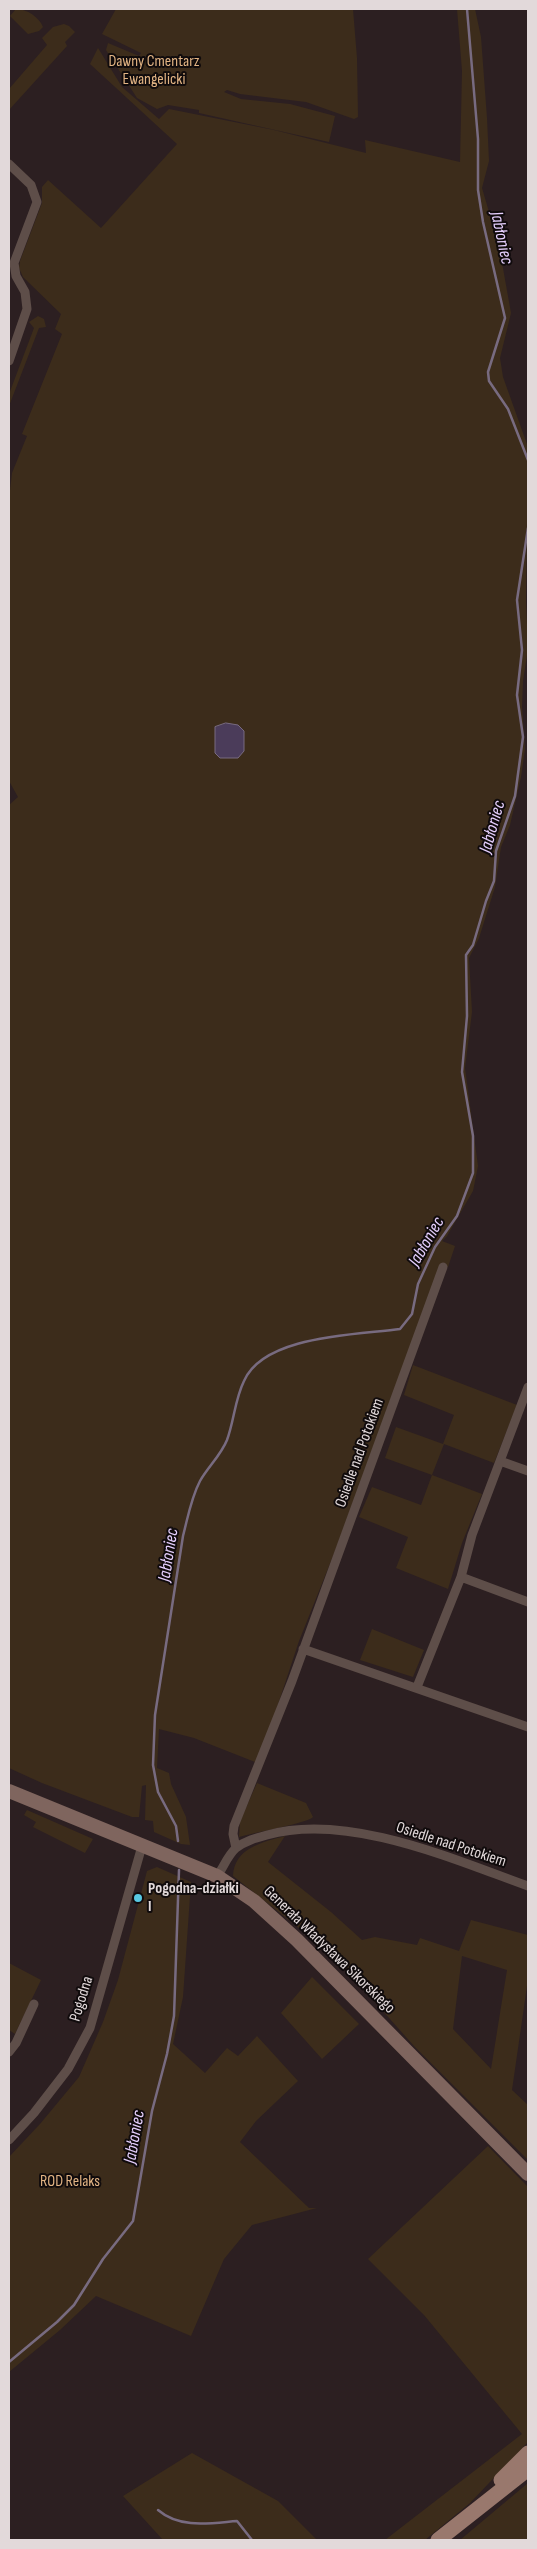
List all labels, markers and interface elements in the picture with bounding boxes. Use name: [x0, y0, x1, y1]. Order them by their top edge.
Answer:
park label: Dawny Cmentarz Ewangelicki: [108, 52, 200, 90]
water label: Jabłoniec: [485, 210, 517, 266]
water label: Jabłoniec: [475, 798, 511, 856]
water label: Jabłoniec: [404, 1213, 450, 1271]
street label: Osiedle nad Potokiem: [331, 1396, 389, 1510]
water label: Jabłoniec: [154, 1527, 184, 1583]
street label: Osiedle nad Potokiem: [394, 1818, 508, 1872]
place label: Pogodna-działki I: [148, 1879, 239, 1917]
street label: Generała Władysława Sikorskiego: [259, 1882, 399, 2018]
marker: Pogodna-działki I: [132, 1892, 144, 1904]
street label: Pogodna: [66, 1974, 98, 2024]
water label: Jabłoniec: [120, 2109, 150, 2165]
park label: ROD Relaks: [40, 2172, 100, 2192]

